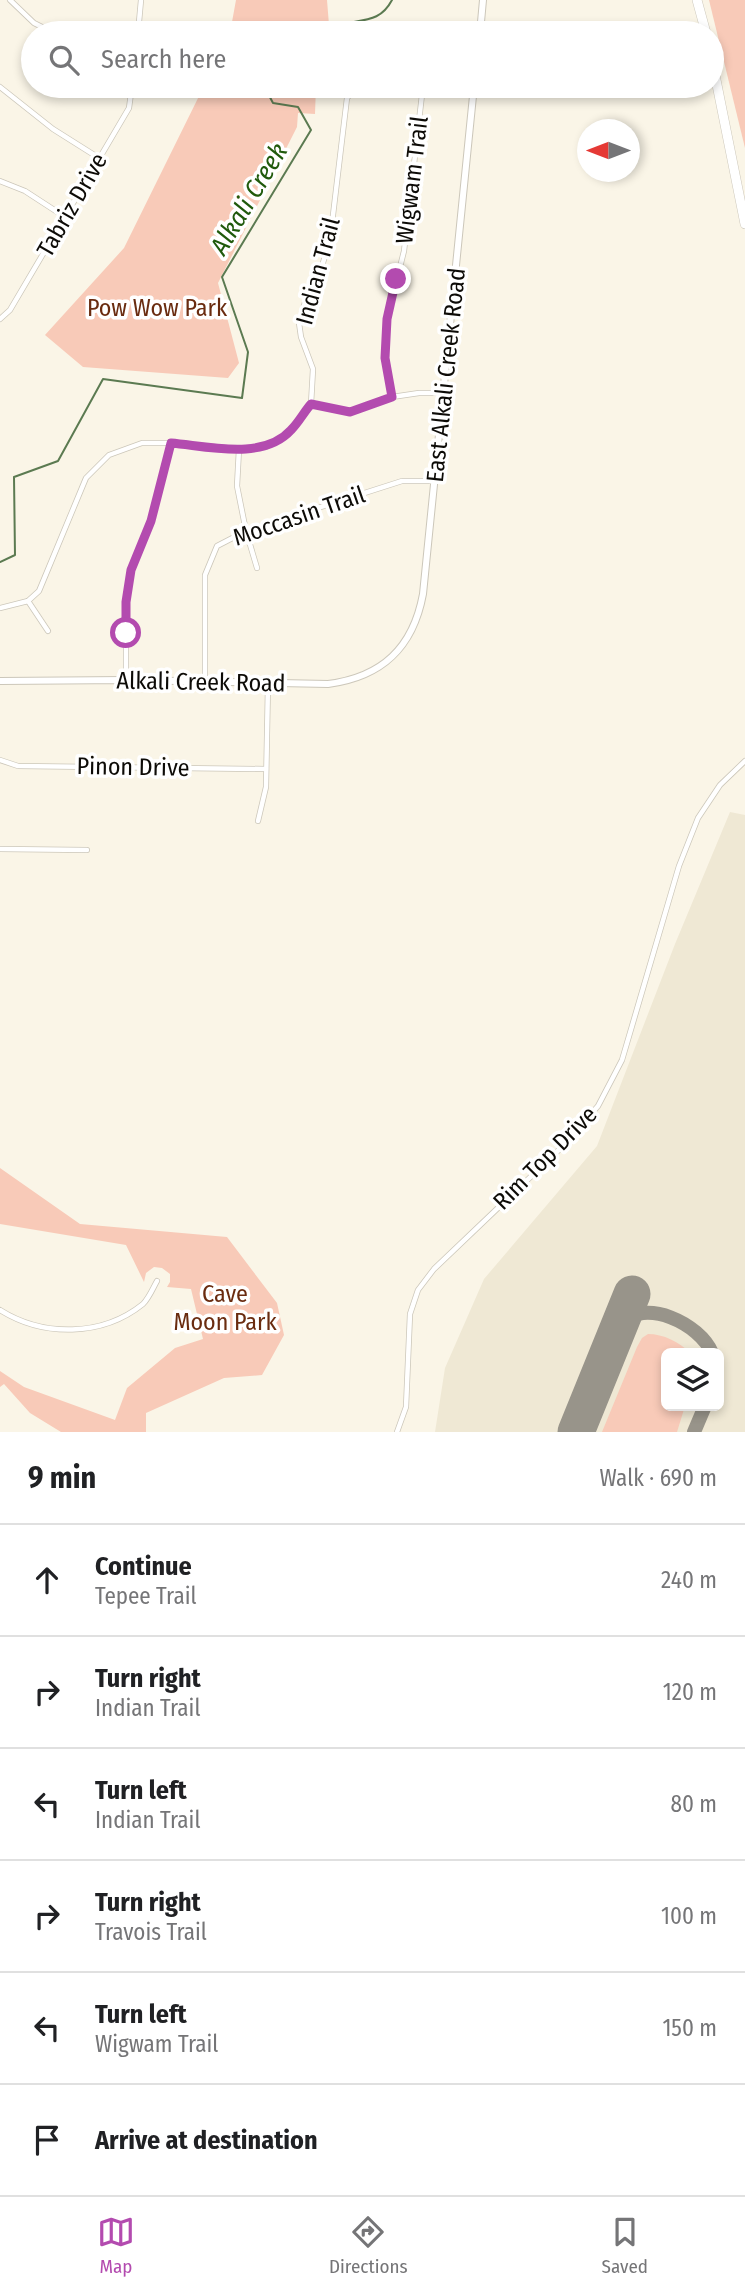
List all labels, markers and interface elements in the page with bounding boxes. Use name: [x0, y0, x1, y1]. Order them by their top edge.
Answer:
search box: [21, 21, 724, 98]
icon: search: [45, 41, 83, 79]
text: Search here: [101, 44, 226, 75]
street label: Wigwam Trail: [390, 114, 434, 246]
north arrow: [577, 119, 640, 182]
water label: Alkali Creek: [203, 138, 294, 261]
street label: Tabriz Drive: [31, 148, 113, 262]
street label: Indian Trail: [290, 214, 346, 328]
route end: [380, 263, 411, 294]
street label: East Alkali Creek Road: [421, 266, 471, 484]
park label: Pow Wow Park: [87, 294, 228, 322]
street label: Moccasin Trail: [229, 480, 369, 552]
route start: [110, 617, 141, 648]
street label: Alkali Creek Road: [116, 667, 286, 697]
street label: Pinon Drive: [76, 752, 190, 782]
street label: Rim Top Drive: [487, 1100, 603, 1216]
park label: Cave Moon Park: [173, 1280, 277, 1336]
map controls: [661, 1348, 724, 1411]
button: layers: [661, 1348, 724, 1411]
text: 9 min: [28, 1460, 96, 1496]
text: Walk · 690 m: [600, 1464, 717, 1492]
text: Continue: [95, 1551, 192, 1582]
icon: ahead: [28, 1561, 66, 1599]
text: 240 m: [661, 1566, 717, 1594]
text: Tepee Trail: [95, 1582, 197, 1610]
text: Turn right: [95, 1663, 201, 1694]
icon: right: [28, 1673, 66, 1711]
text: 120 m: [663, 1678, 717, 1706]
text: Indian Trail: [95, 1694, 200, 1722]
text: Turn left: [95, 1775, 187, 1806]
icon: left: [28, 1785, 66, 1823]
text: 80 m: [670, 1790, 717, 1818]
text: Indian Trail: [95, 1806, 200, 1834]
text: Turn right: [95, 1887, 201, 1918]
icon: right: [28, 1897, 66, 1935]
text: 100 m: [661, 1902, 717, 1930]
text: Travois Trail: [95, 1918, 207, 1946]
text: Turn left: [95, 1999, 187, 2030]
icon: left: [28, 2009, 66, 2047]
text: 150 m: [662, 2014, 717, 2042]
text: Wigwam Trail: [95, 2030, 218, 2058]
icon: arrive: [28, 2121, 66, 2159]
text: Arrive at destination: [95, 2125, 318, 2156]
tab: Map: [97, 2213, 135, 2278]
tab: Directions: [329, 2213, 408, 2278]
tab: Saved: [602, 2213, 648, 2278]

